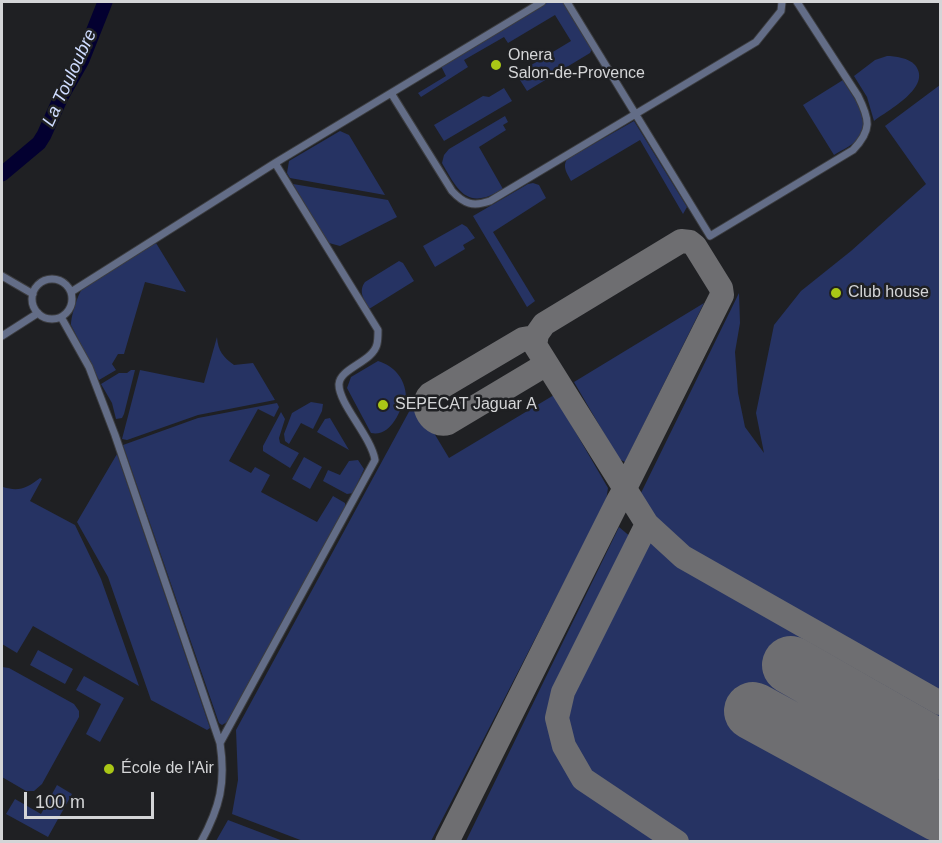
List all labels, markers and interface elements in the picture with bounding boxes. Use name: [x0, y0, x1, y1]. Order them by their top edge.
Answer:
water label: La Touloubre: [38, 26, 102, 130]
place label: Onera Salon-de-Provence: [508, 46, 645, 84]
marker: Onera Salon-de-Provence: [489, 58, 503, 72]
place label: Club house: [848, 283, 929, 303]
marker: Club house: [829, 286, 843, 300]
place label: SEPECAT Jaguar A: [395, 395, 537, 415]
marker: SEPECAT Jaguar A: [376, 398, 390, 412]
place label: École de l'Air: [121, 759, 214, 779]
marker: École de l'Air: [102, 762, 116, 776]
scale bar: [27, 780, 158, 818]
text: 100 m: [35, 792, 85, 812]

